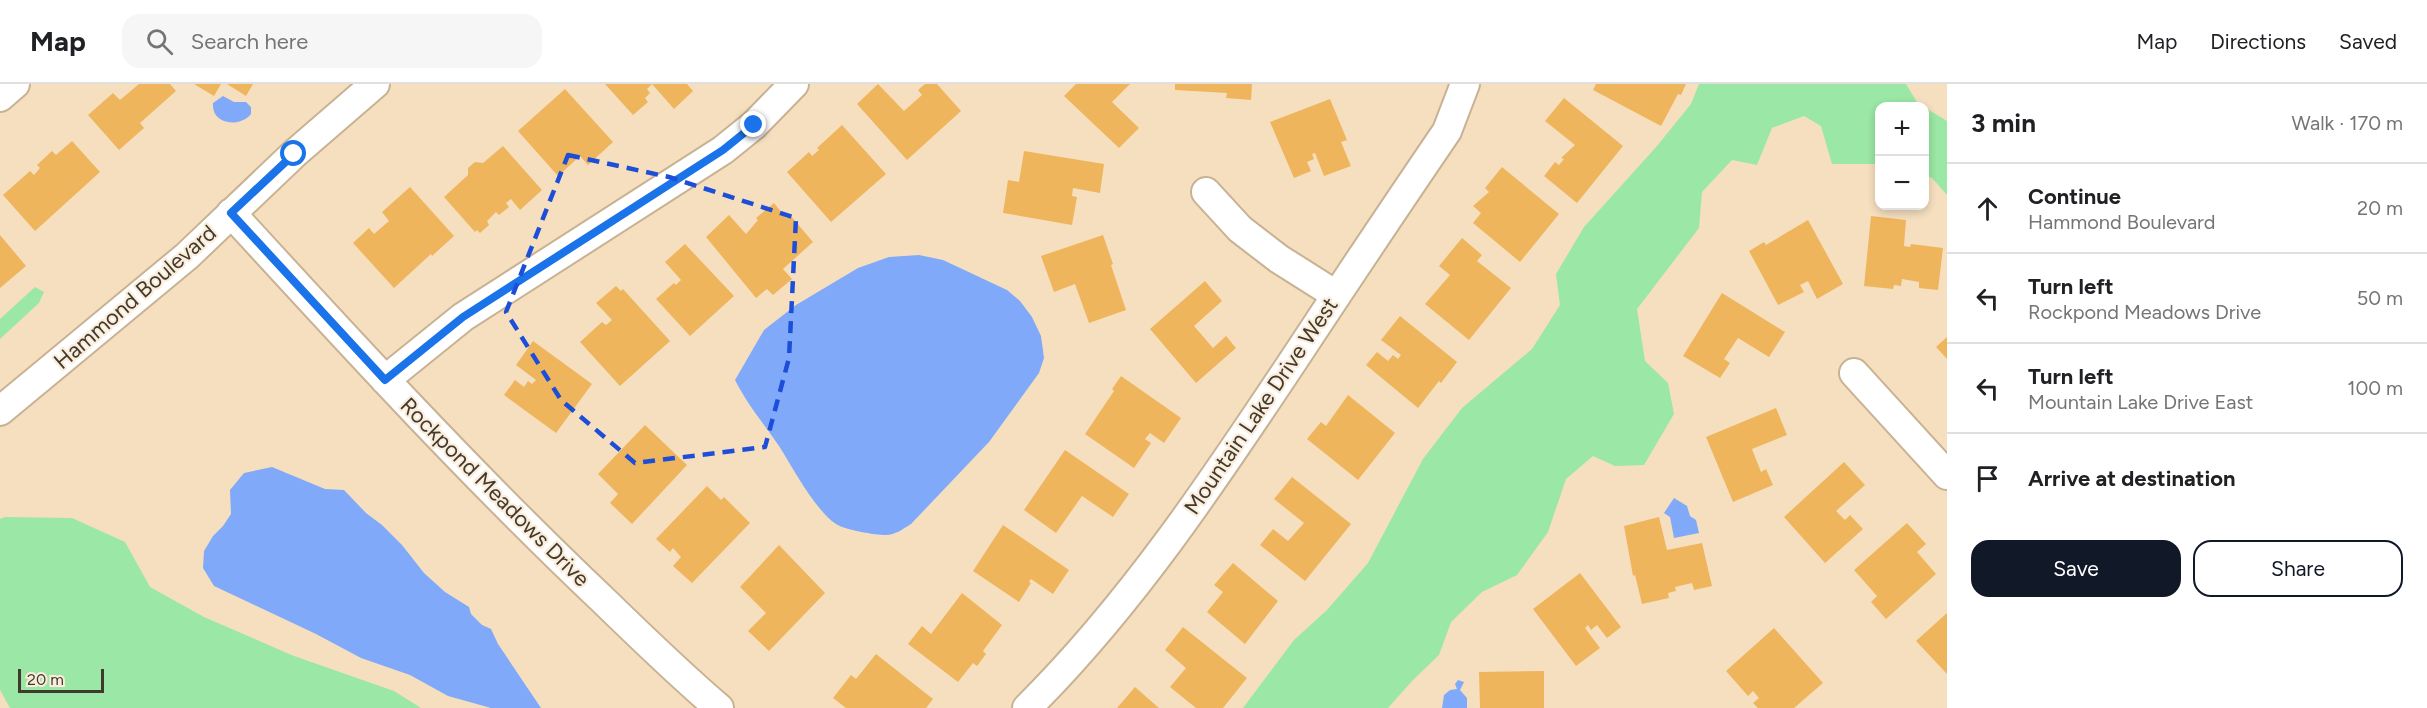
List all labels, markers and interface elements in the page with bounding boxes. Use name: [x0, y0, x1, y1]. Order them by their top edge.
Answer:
search box: [122, 14, 542, 68]
text: Map: [30, 24, 86, 58]
icon: search: [143, 25, 176, 58]
text: Search here: [191, 28, 308, 55]
text: Map: [2136, 29, 2177, 54]
text: Directions: [2210, 29, 2306, 54]
text: Saved: [2339, 29, 2397, 54]
map controls: [1875, 102, 1929, 210]
button: +: [1875, 102, 1929, 156]
text: 3 min: [1971, 107, 2036, 139]
route end: [740, 111, 766, 137]
text: Walk · 170 m: [2292, 111, 2403, 135]
route start: [280, 140, 306, 166]
button: −: [1875, 156, 1929, 210]
text: Continue: [2028, 183, 2121, 210]
icon: ahead: [1971, 192, 2004, 225]
text: 20 m: [2357, 196, 2403, 220]
text: Hammond Boulevard: [2028, 210, 2216, 234]
street label: Hammond Boulevard: [48, 219, 222, 375]
text: Turn left: [2028, 273, 2114, 300]
icon: left: [1971, 282, 2004, 315]
text: 50 m: [2357, 286, 2403, 310]
street label: Mountain Lake Drive West: [1178, 292, 1344, 520]
text: Rockpond Meadows Drive: [2028, 300, 2261, 324]
text: Turn left: [2028, 363, 2114, 390]
icon: left: [1971, 372, 2004, 405]
text: 100 m: [2347, 376, 2403, 400]
text: Mountain Lake Drive East: [2028, 390, 2253, 414]
street label: Rockpond Meadows Drive: [395, 392, 595, 592]
icon: arrive: [1971, 462, 2004, 495]
text: Arrive at destination: [2028, 465, 2236, 492]
button: Save: [1971, 540, 2181, 597]
button: Share: [2193, 540, 2403, 597]
scale bar: [18, 666, 104, 694]
text: 20 m: [27, 670, 64, 689]

